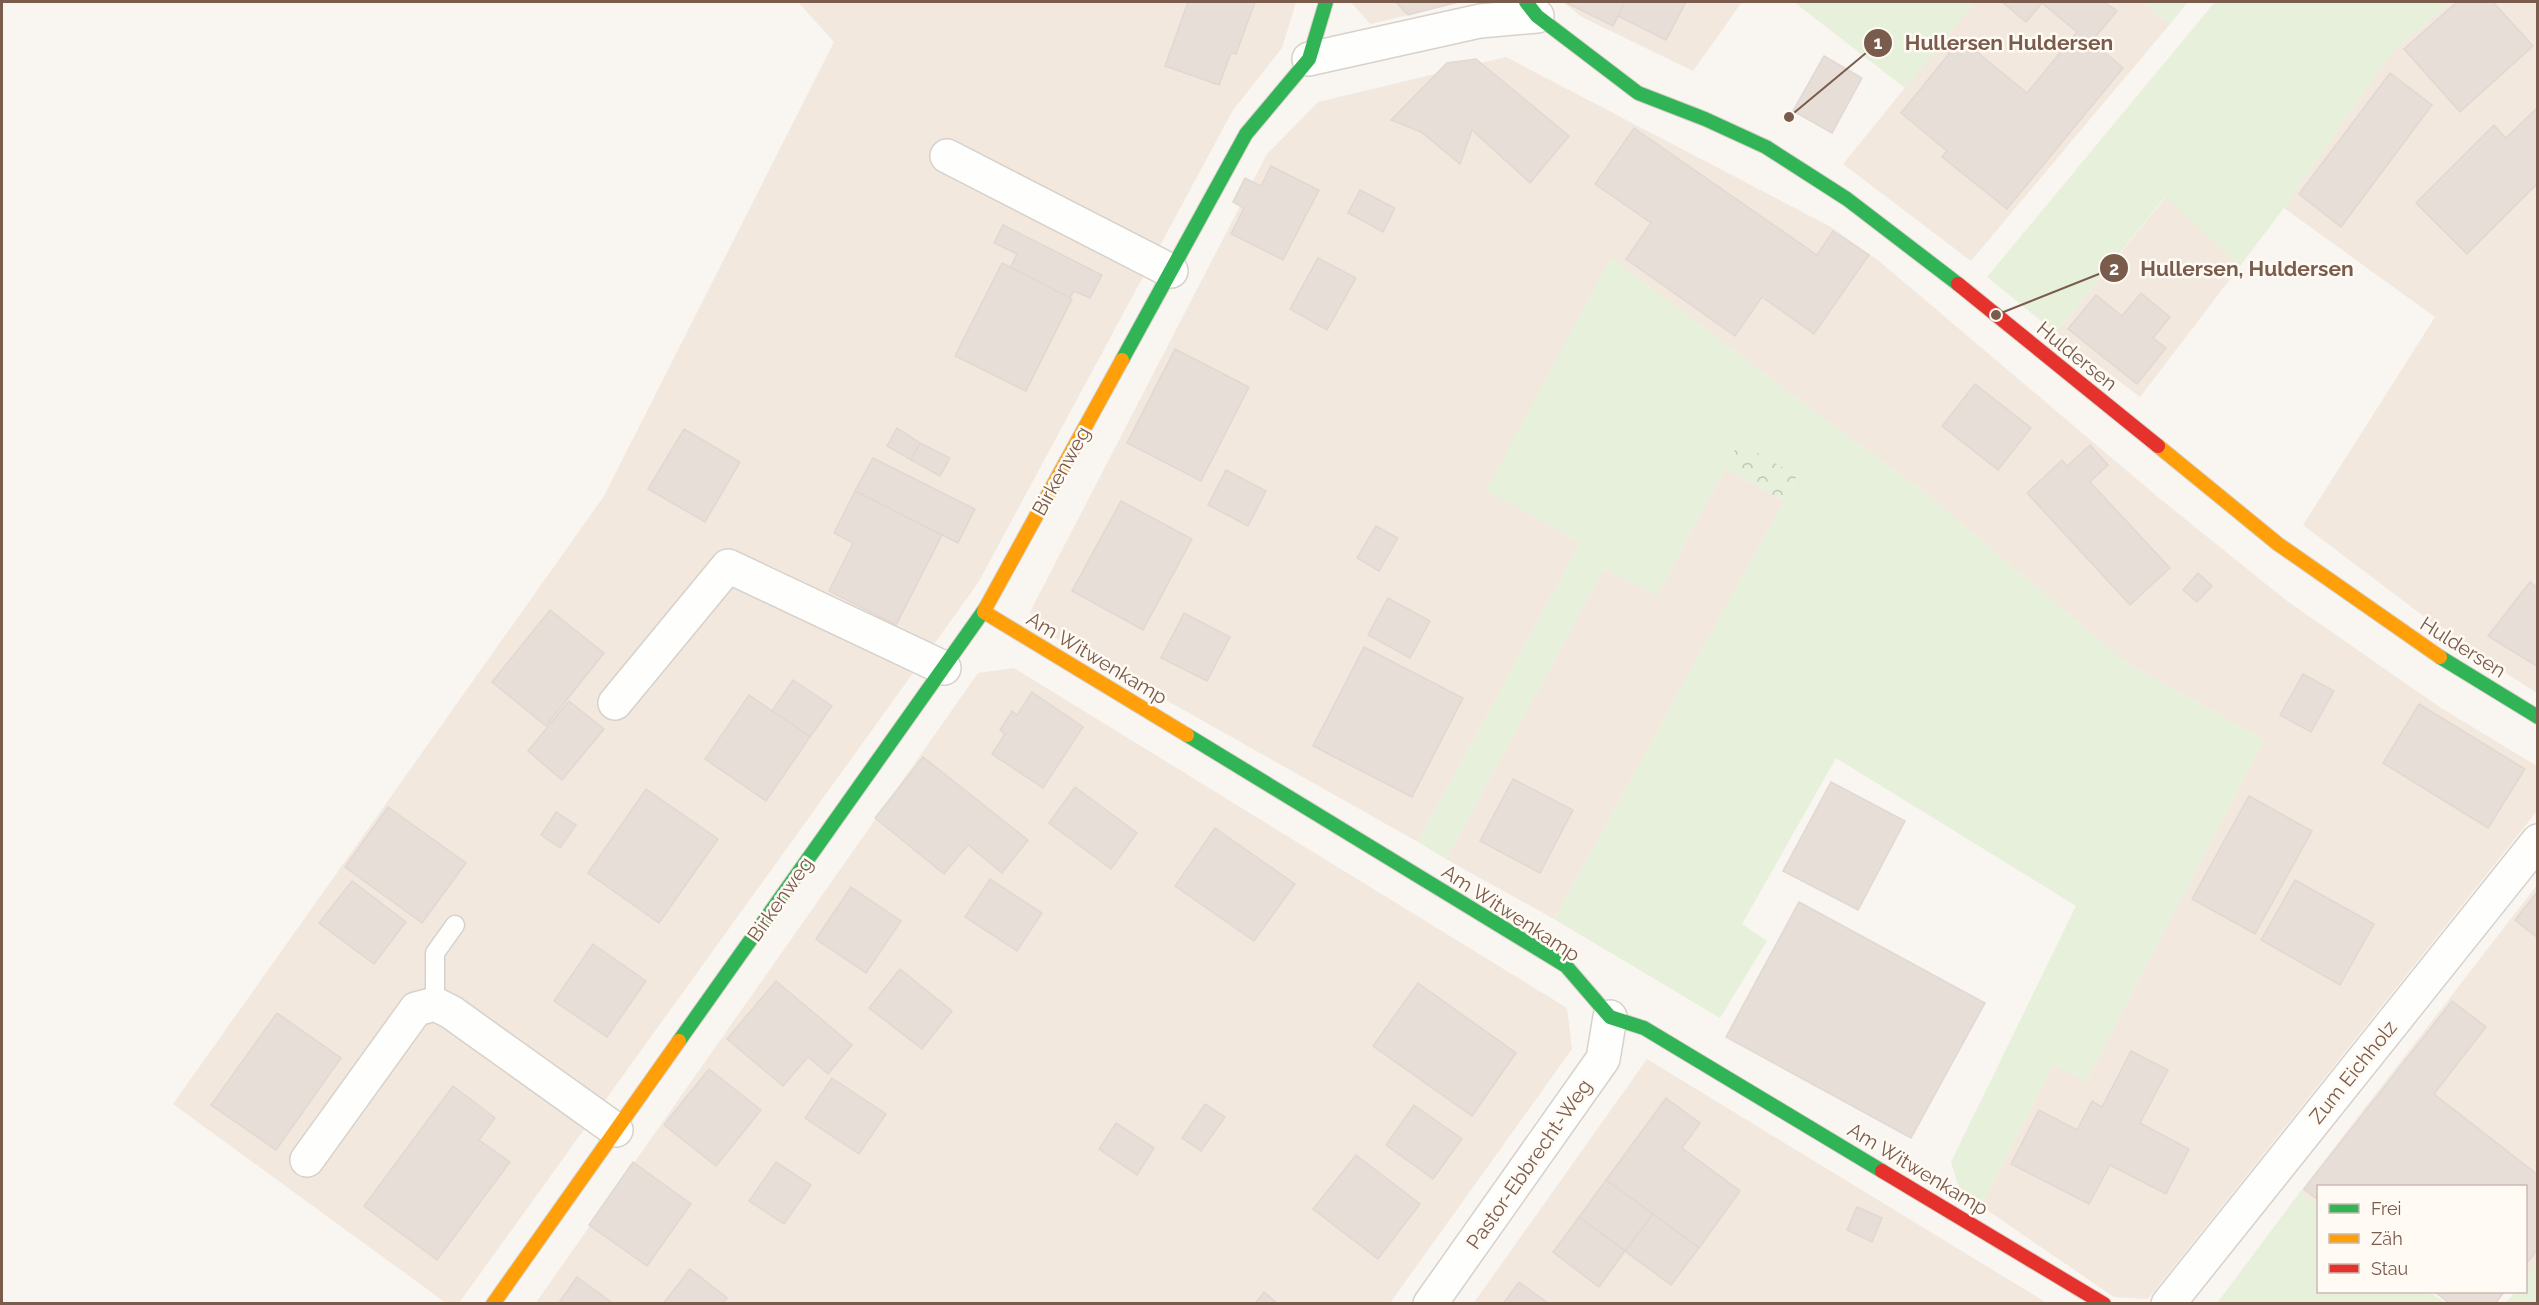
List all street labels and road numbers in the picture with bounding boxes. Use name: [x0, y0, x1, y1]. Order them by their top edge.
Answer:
street label: Huldersen: [2032, 316, 2122, 396]
street label: Birkenweg: [1027, 422, 1095, 520]
street label: Am Witwenkamp: [1022, 607, 1172, 709]
street label: Huldersen: [2416, 611, 2510, 683]
street label: Birkenweg: [742, 852, 818, 946]
street label: Am Witwenkamp: [1437, 859, 1585, 967]
street label: Zum Eichholz: [2304, 1015, 2402, 1128]
street label: Pastor-Ebbrecht-Weg: [1461, 1074, 1597, 1254]
street label: Am Witwenkamp: [1843, 1118, 1993, 1220]

